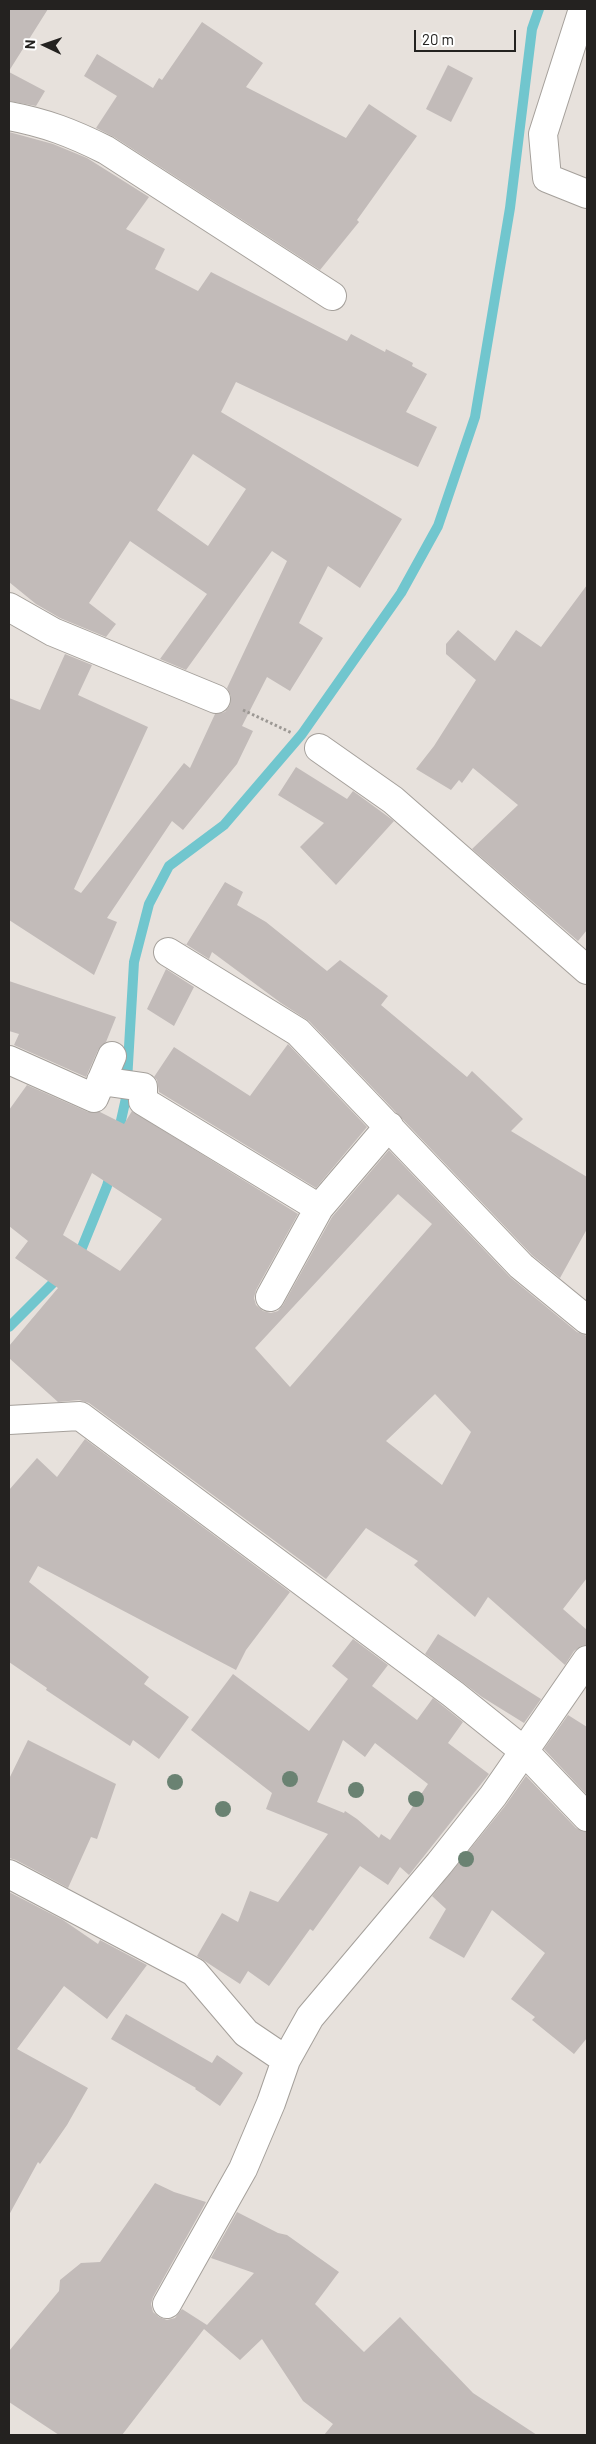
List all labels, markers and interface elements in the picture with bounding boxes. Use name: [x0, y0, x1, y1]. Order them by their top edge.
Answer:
north arrow: [20, 20, 70, 70]
scale bar: [416, 20, 518, 52]
text: 20 m: [422, 30, 454, 48]
text: N: [21, 39, 38, 49]

